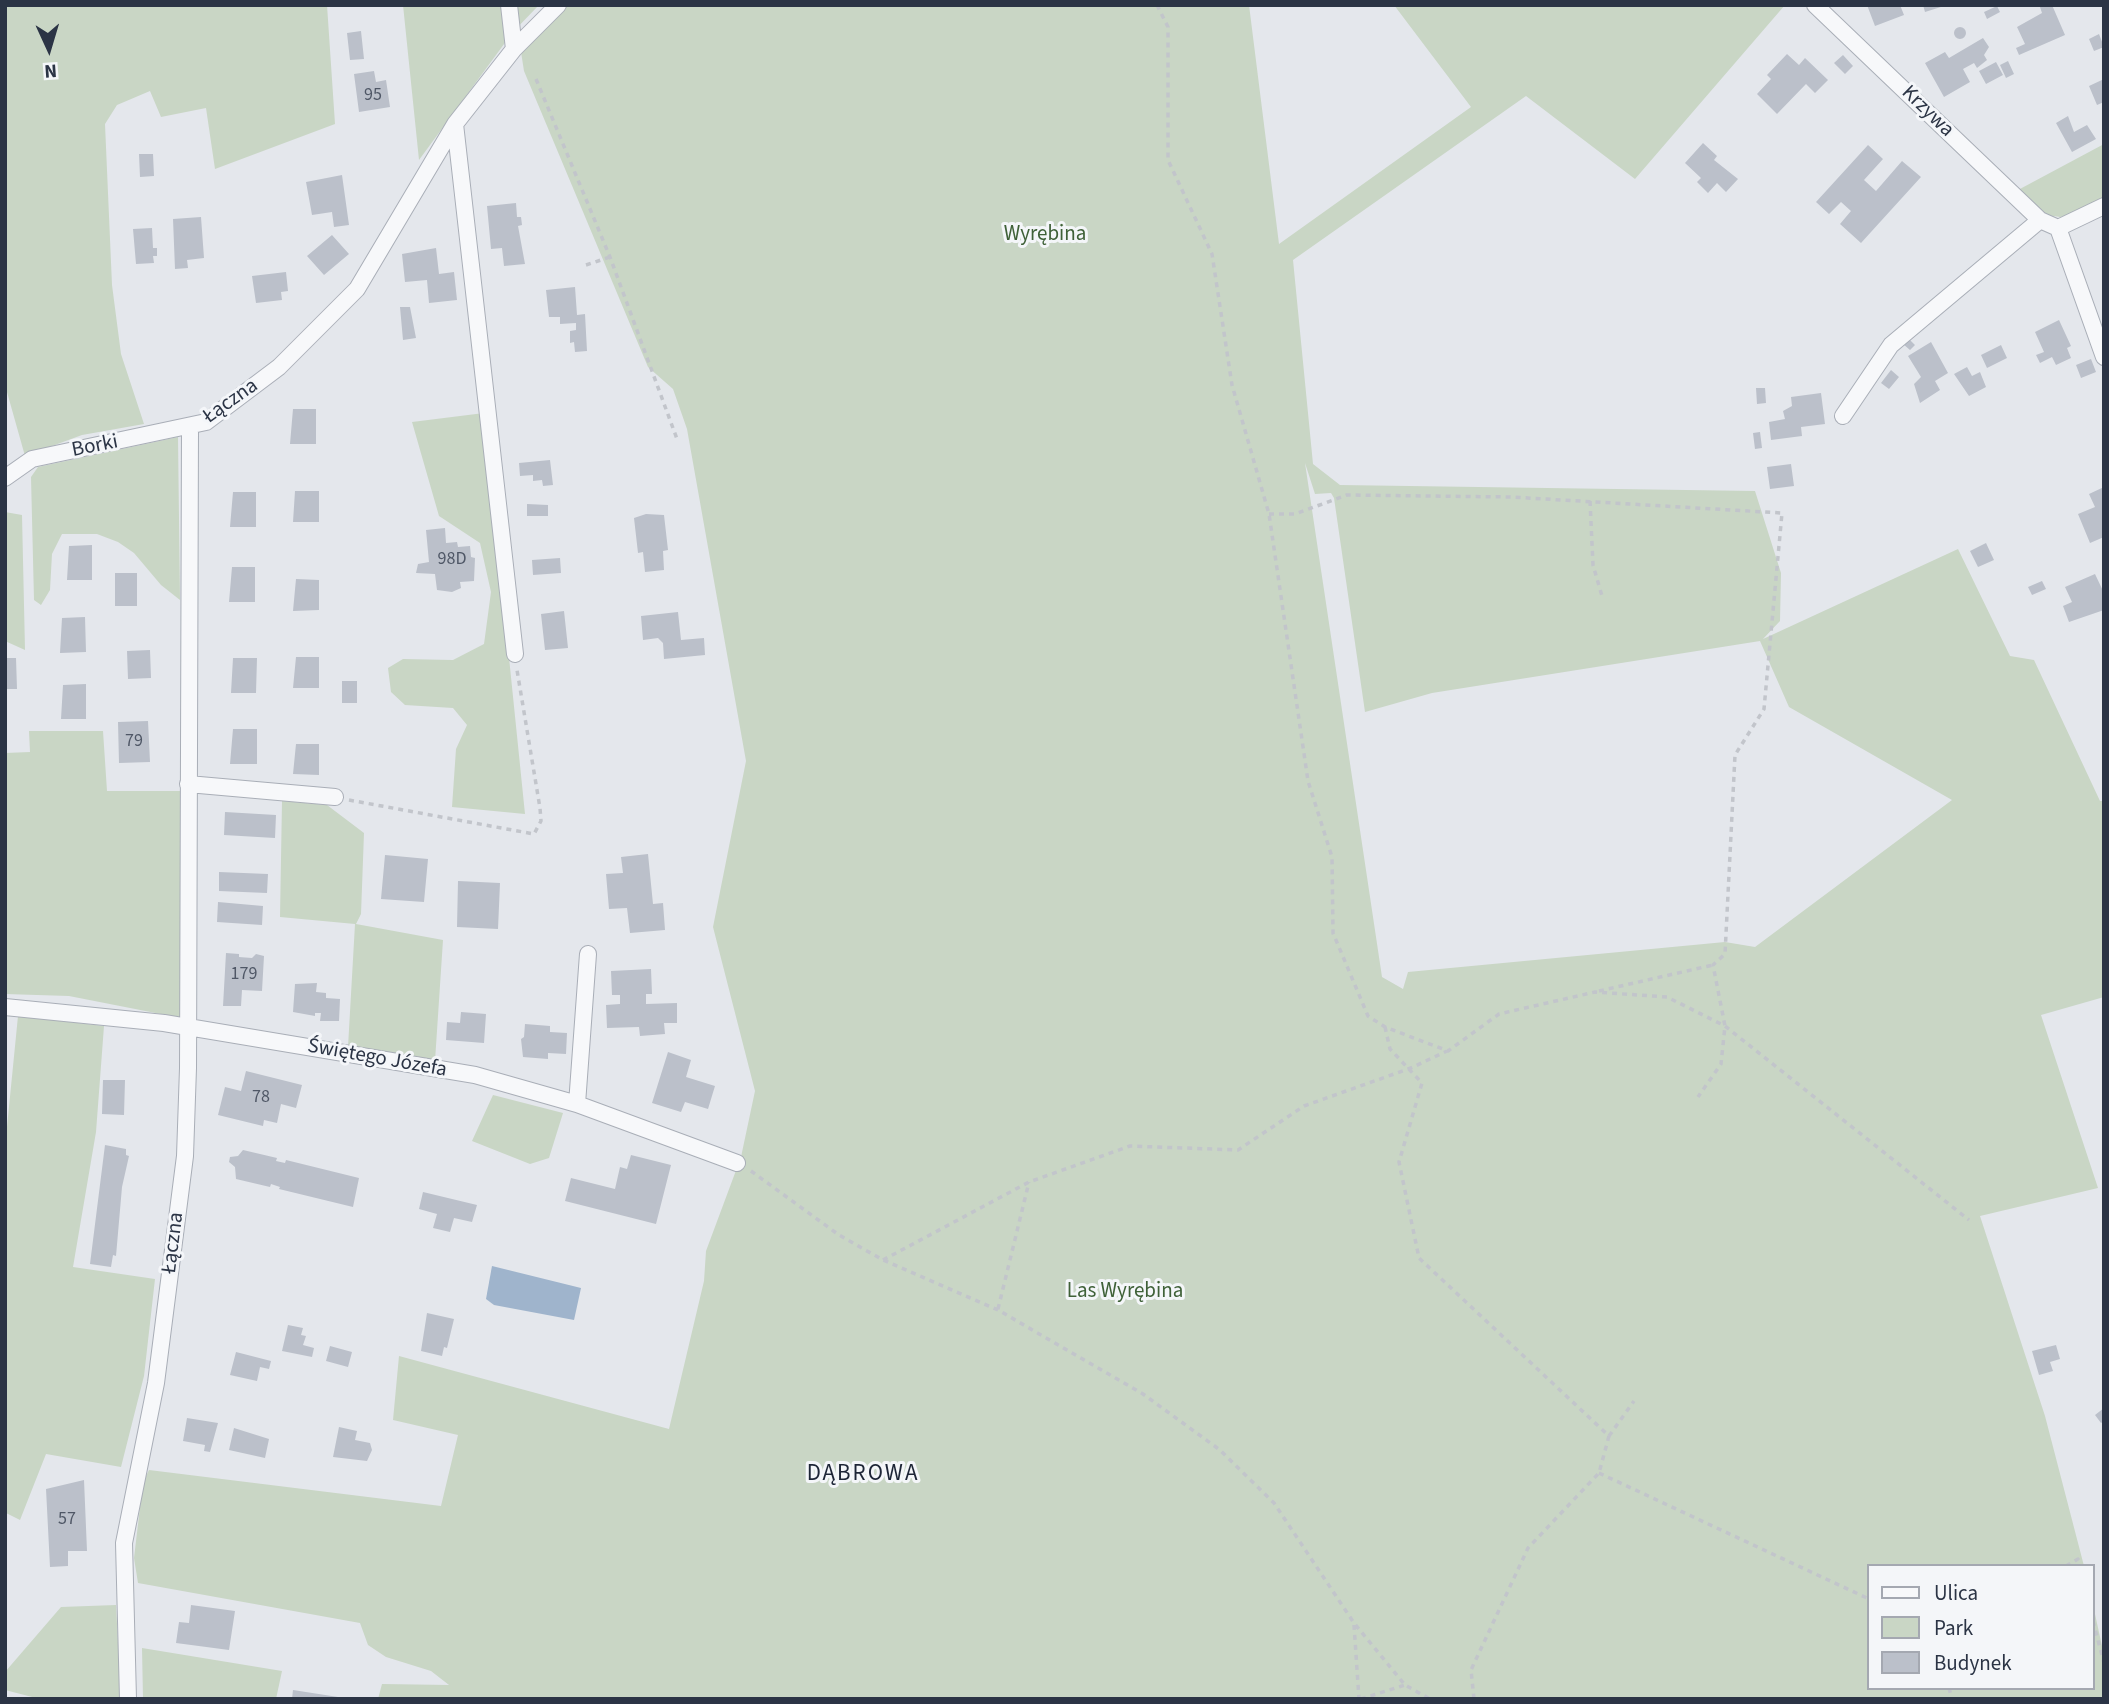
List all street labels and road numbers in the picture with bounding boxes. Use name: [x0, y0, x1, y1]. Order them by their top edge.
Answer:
street label: Krzywa: [1895, 81, 1959, 143]
street label: Łączna: [199, 374, 263, 430]
street label: Borki: [70, 430, 120, 464]
street label: Świętego Józefa: [305, 1034, 449, 1084]
street label: Łączna: [158, 1211, 190, 1275]

